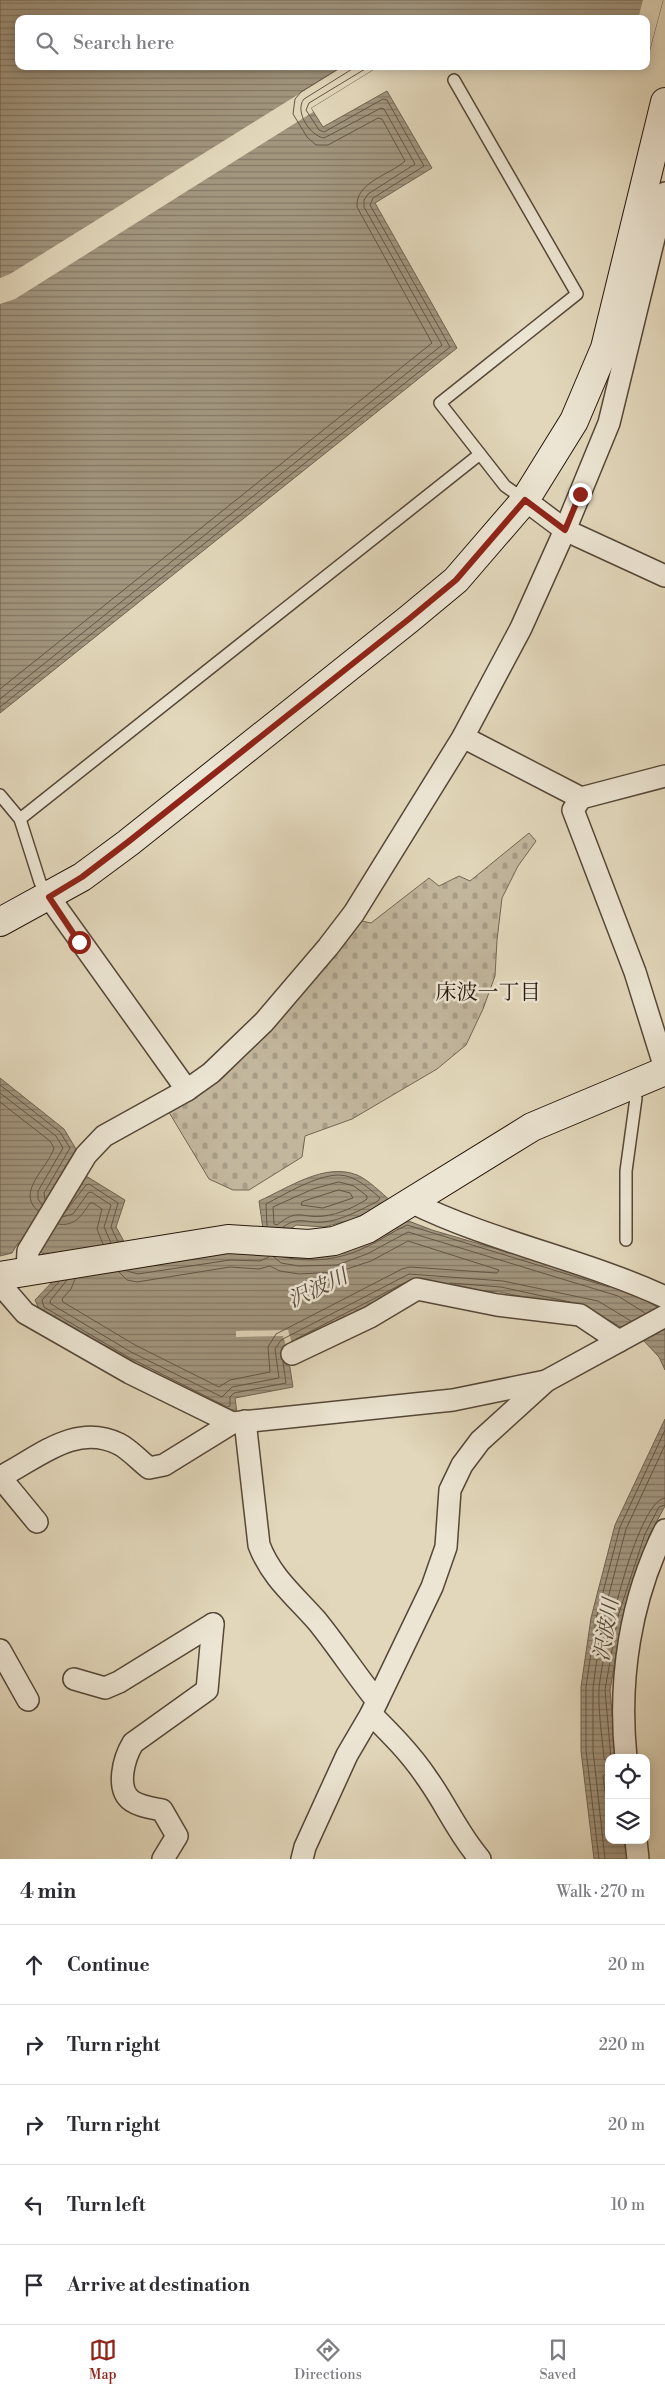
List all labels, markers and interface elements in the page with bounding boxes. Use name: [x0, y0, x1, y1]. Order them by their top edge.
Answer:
search box: [15, 15, 650, 70]
icon: search: [33, 29, 61, 57]
text: Search here: [73, 31, 174, 55]
route end: [569, 483, 592, 506]
route start: [68, 931, 91, 954]
district label: 床波一丁目: [436, 980, 541, 1006]
water label: 沢波川: [284, 1263, 354, 1314]
water label: 沢波川: [589, 1595, 625, 1663]
map controls: [605, 1754, 650, 1844]
button: locate: [605, 1754, 650, 1799]
button: layers: [605, 1799, 650, 1844]
text: 4 min: [20, 1879, 76, 1905]
text: Walk · 270 m: [556, 1882, 645, 1902]
icon: ahead: [20, 1951, 48, 1979]
text: Continue: [67, 1953, 150, 1977]
text: 20 m: [608, 1955, 645, 1975]
icon: right: [20, 2031, 48, 2059]
text: Turn right: [67, 2033, 160, 2057]
text: 220 m: [599, 2035, 645, 2055]
icon: right: [20, 2111, 48, 2139]
text: Turn right: [67, 2113, 160, 2137]
text: 20 m: [608, 2115, 645, 2135]
icon: left: [20, 2191, 48, 2219]
text: Turn left: [67, 2193, 146, 2217]
text: 10 m: [611, 2195, 645, 2215]
icon: arrive: [20, 2271, 48, 2299]
text: Arrive at destination: [67, 2273, 250, 2297]
tab: Map: [89, 2336, 117, 2384]
tab: Directions: [294, 2336, 362, 2384]
tab: Saved: [539, 2336, 576, 2384]

